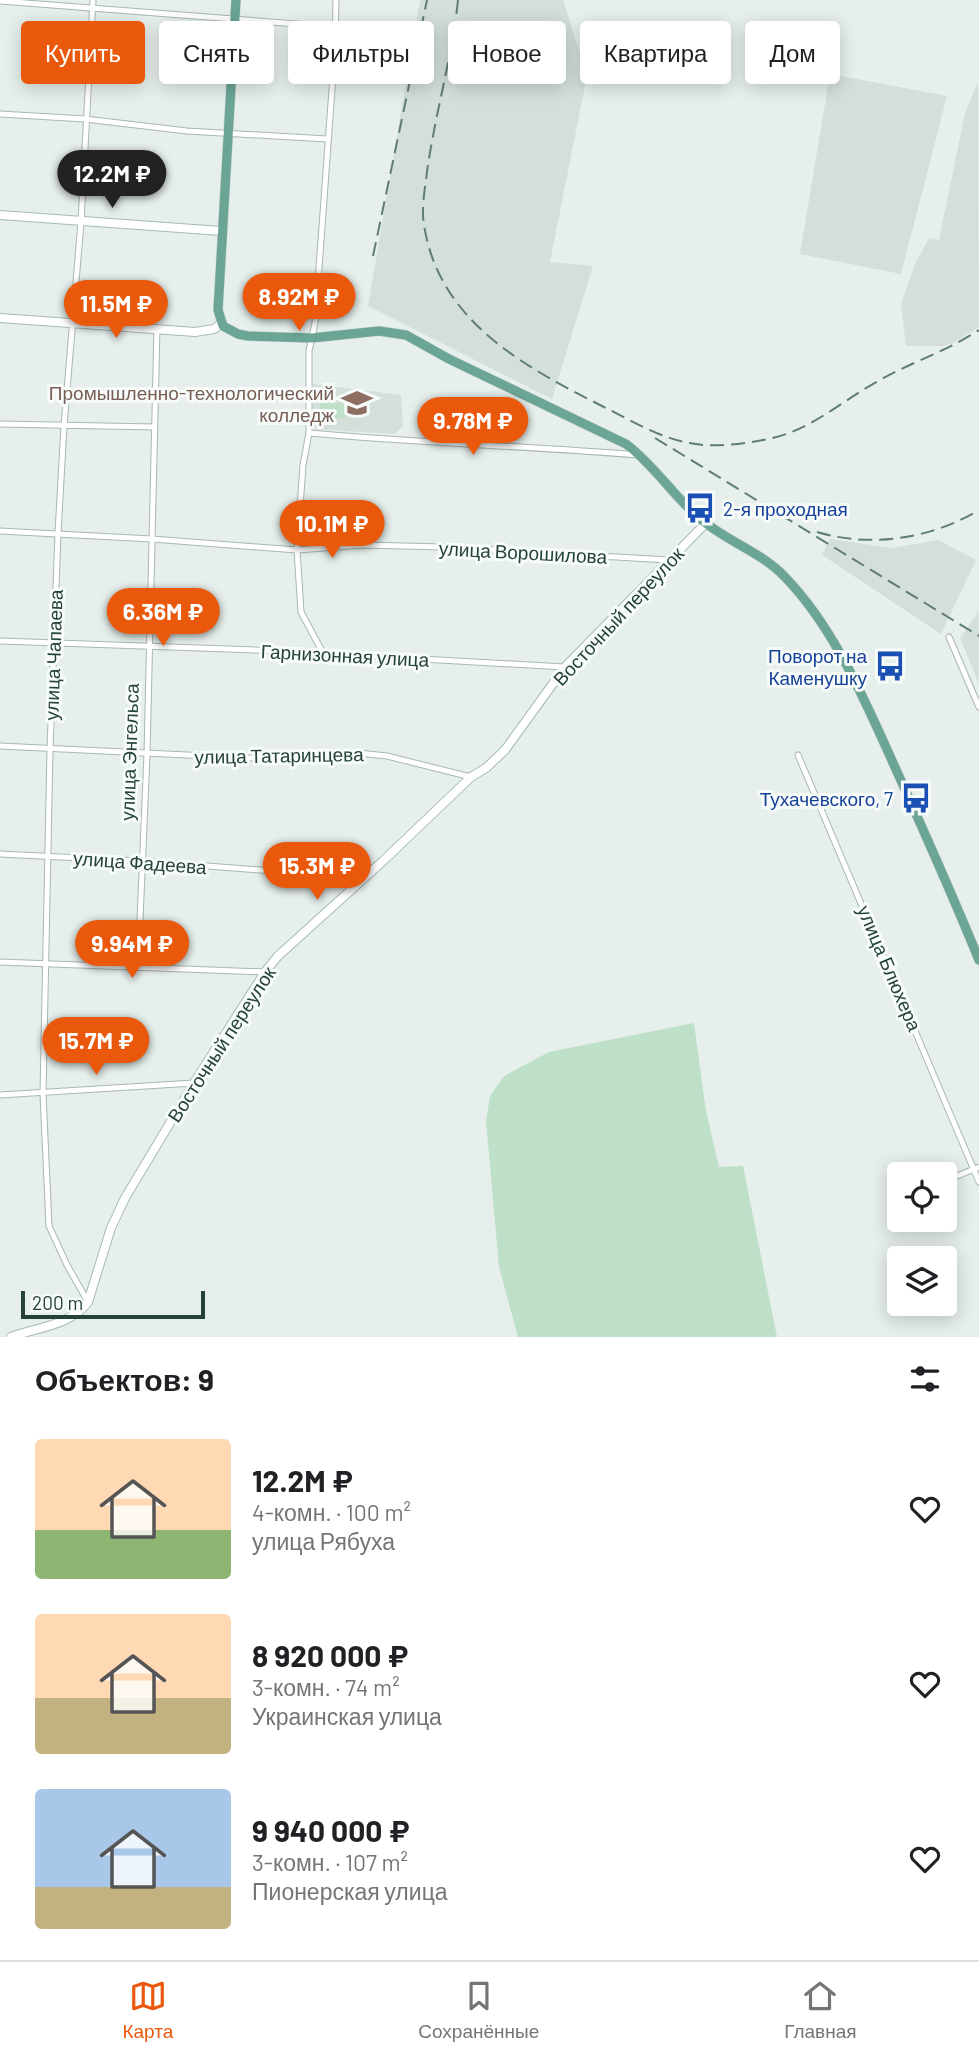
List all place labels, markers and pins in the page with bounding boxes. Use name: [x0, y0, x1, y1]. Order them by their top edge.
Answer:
pin: 12.2M ₽: [47, 150, 177, 210]
pin: 8.92M ₽: [234, 274, 364, 333]
pin: 11.5M ₽: [51, 280, 181, 340]
place label: Промышленно-технологический колледж: [49, 381, 334, 426]
school or university icon: Промышленно-технологический колледж: [340, 386, 374, 420]
pin: 9.78M ₽: [408, 398, 538, 457]
bus stop icon: 2-я проходная: [683, 491, 717, 525]
place label: 2-я проходная: [723, 497, 848, 520]
pin: 10.1M ₽: [267, 500, 397, 560]
pin: 6.36M ₽: [98, 588, 228, 648]
place label: Поворот на Каменушку: [768, 644, 867, 689]
bus stop icon: Поворот на Каменушку: [873, 649, 907, 683]
bus stop icon: Тухачевского, 7: [899, 781, 933, 815]
place label: Тухачевского, 7: [760, 787, 893, 810]
pin: 15.3M ₽: [252, 842, 382, 902]
pin: 9.94M ₽: [67, 920, 197, 980]
pin: 15.7M ₽: [31, 1018, 161, 1077]

